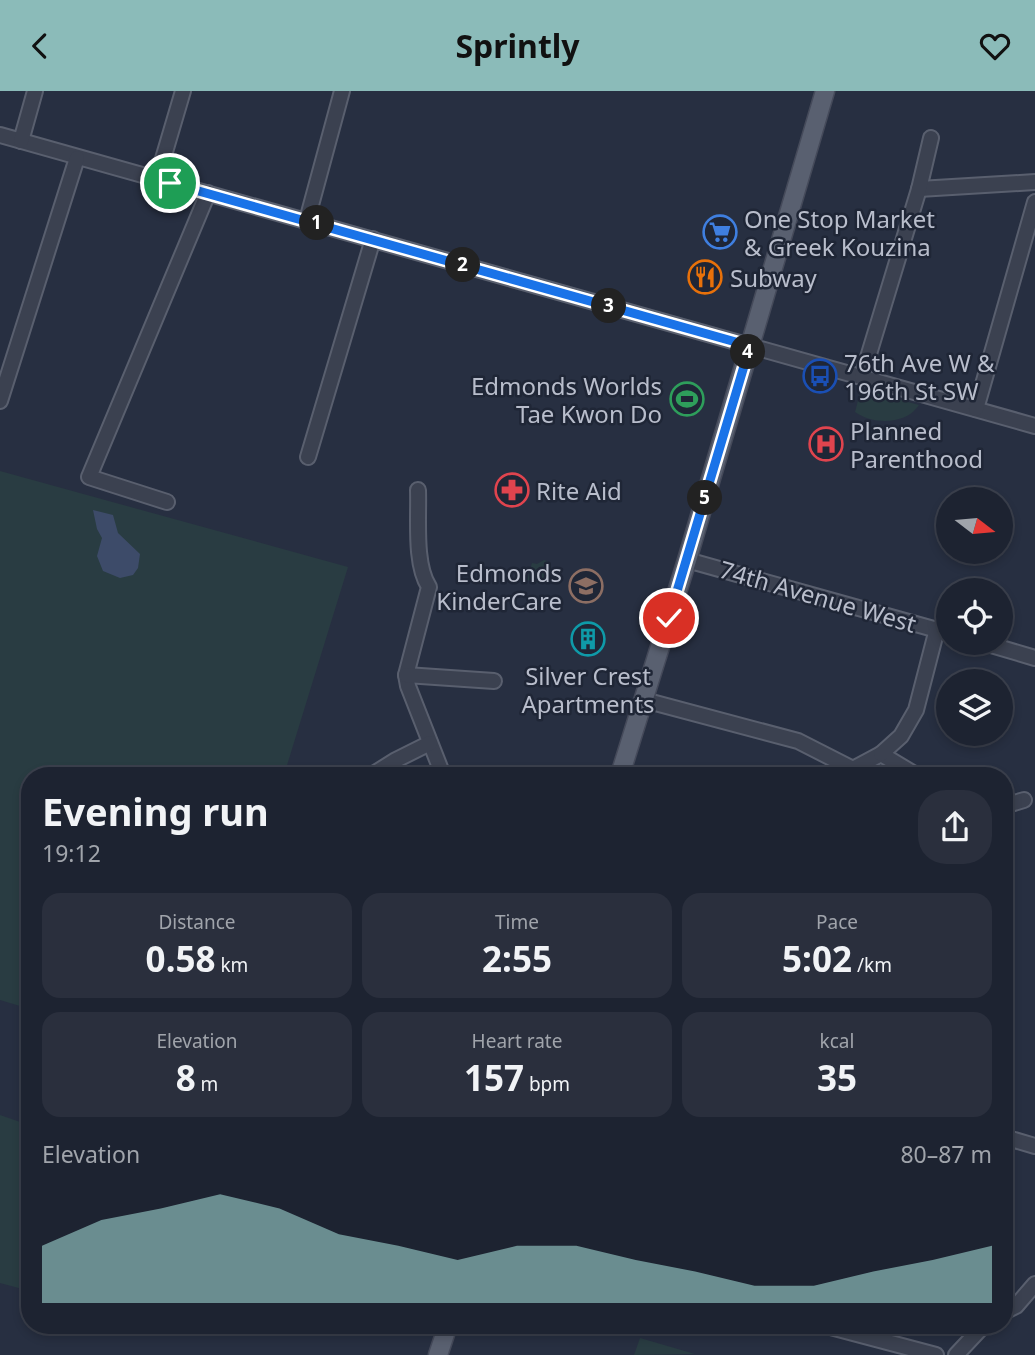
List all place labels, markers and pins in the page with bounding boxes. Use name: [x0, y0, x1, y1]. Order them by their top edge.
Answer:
pin: [140, 153, 200, 213]
place label: One Stop Market & Greek Kouzina: [744, 202, 935, 263]
pin: 1: [300, 205, 334, 241]
supermarket icon: One Stop Market & Greek Kouzina: [701, 213, 739, 251]
pin: 2: [446, 247, 480, 283]
restaurant icon: Subway: [686, 258, 724, 296]
place label: Subway: [730, 261, 818, 294]
pin: 3: [592, 289, 626, 323]
pin: 4: [730, 335, 766, 369]
place label: 76th Ave W & 196th St SW: [844, 346, 995, 407]
bus stop icon: 76th Ave W & 196th St SW: [801, 357, 839, 395]
place label: Edmonds Worlds Tae Kwon Do: [471, 369, 662, 430]
sports icon: Edmonds Worlds Tae Kwon Do: [668, 380, 706, 418]
place label: Planned Parenthood: [850, 414, 983, 475]
hospital icon: Planned Parenthood: [807, 425, 845, 463]
pharmacy icon: Rite Aid: [493, 471, 531, 509]
place label: Rite Aid: [536, 474, 622, 507]
pin: 5: [688, 481, 722, 515]
place label: Edmonds KinderCare: [436, 556, 562, 617]
school or university icon: Edmonds KinderCare: [567, 567, 605, 605]
pin: [639, 588, 699, 648]
building icon: Silver Crest Apartments: [569, 620, 607, 658]
place label: Silver Crest Apartments: [521, 659, 655, 720]

